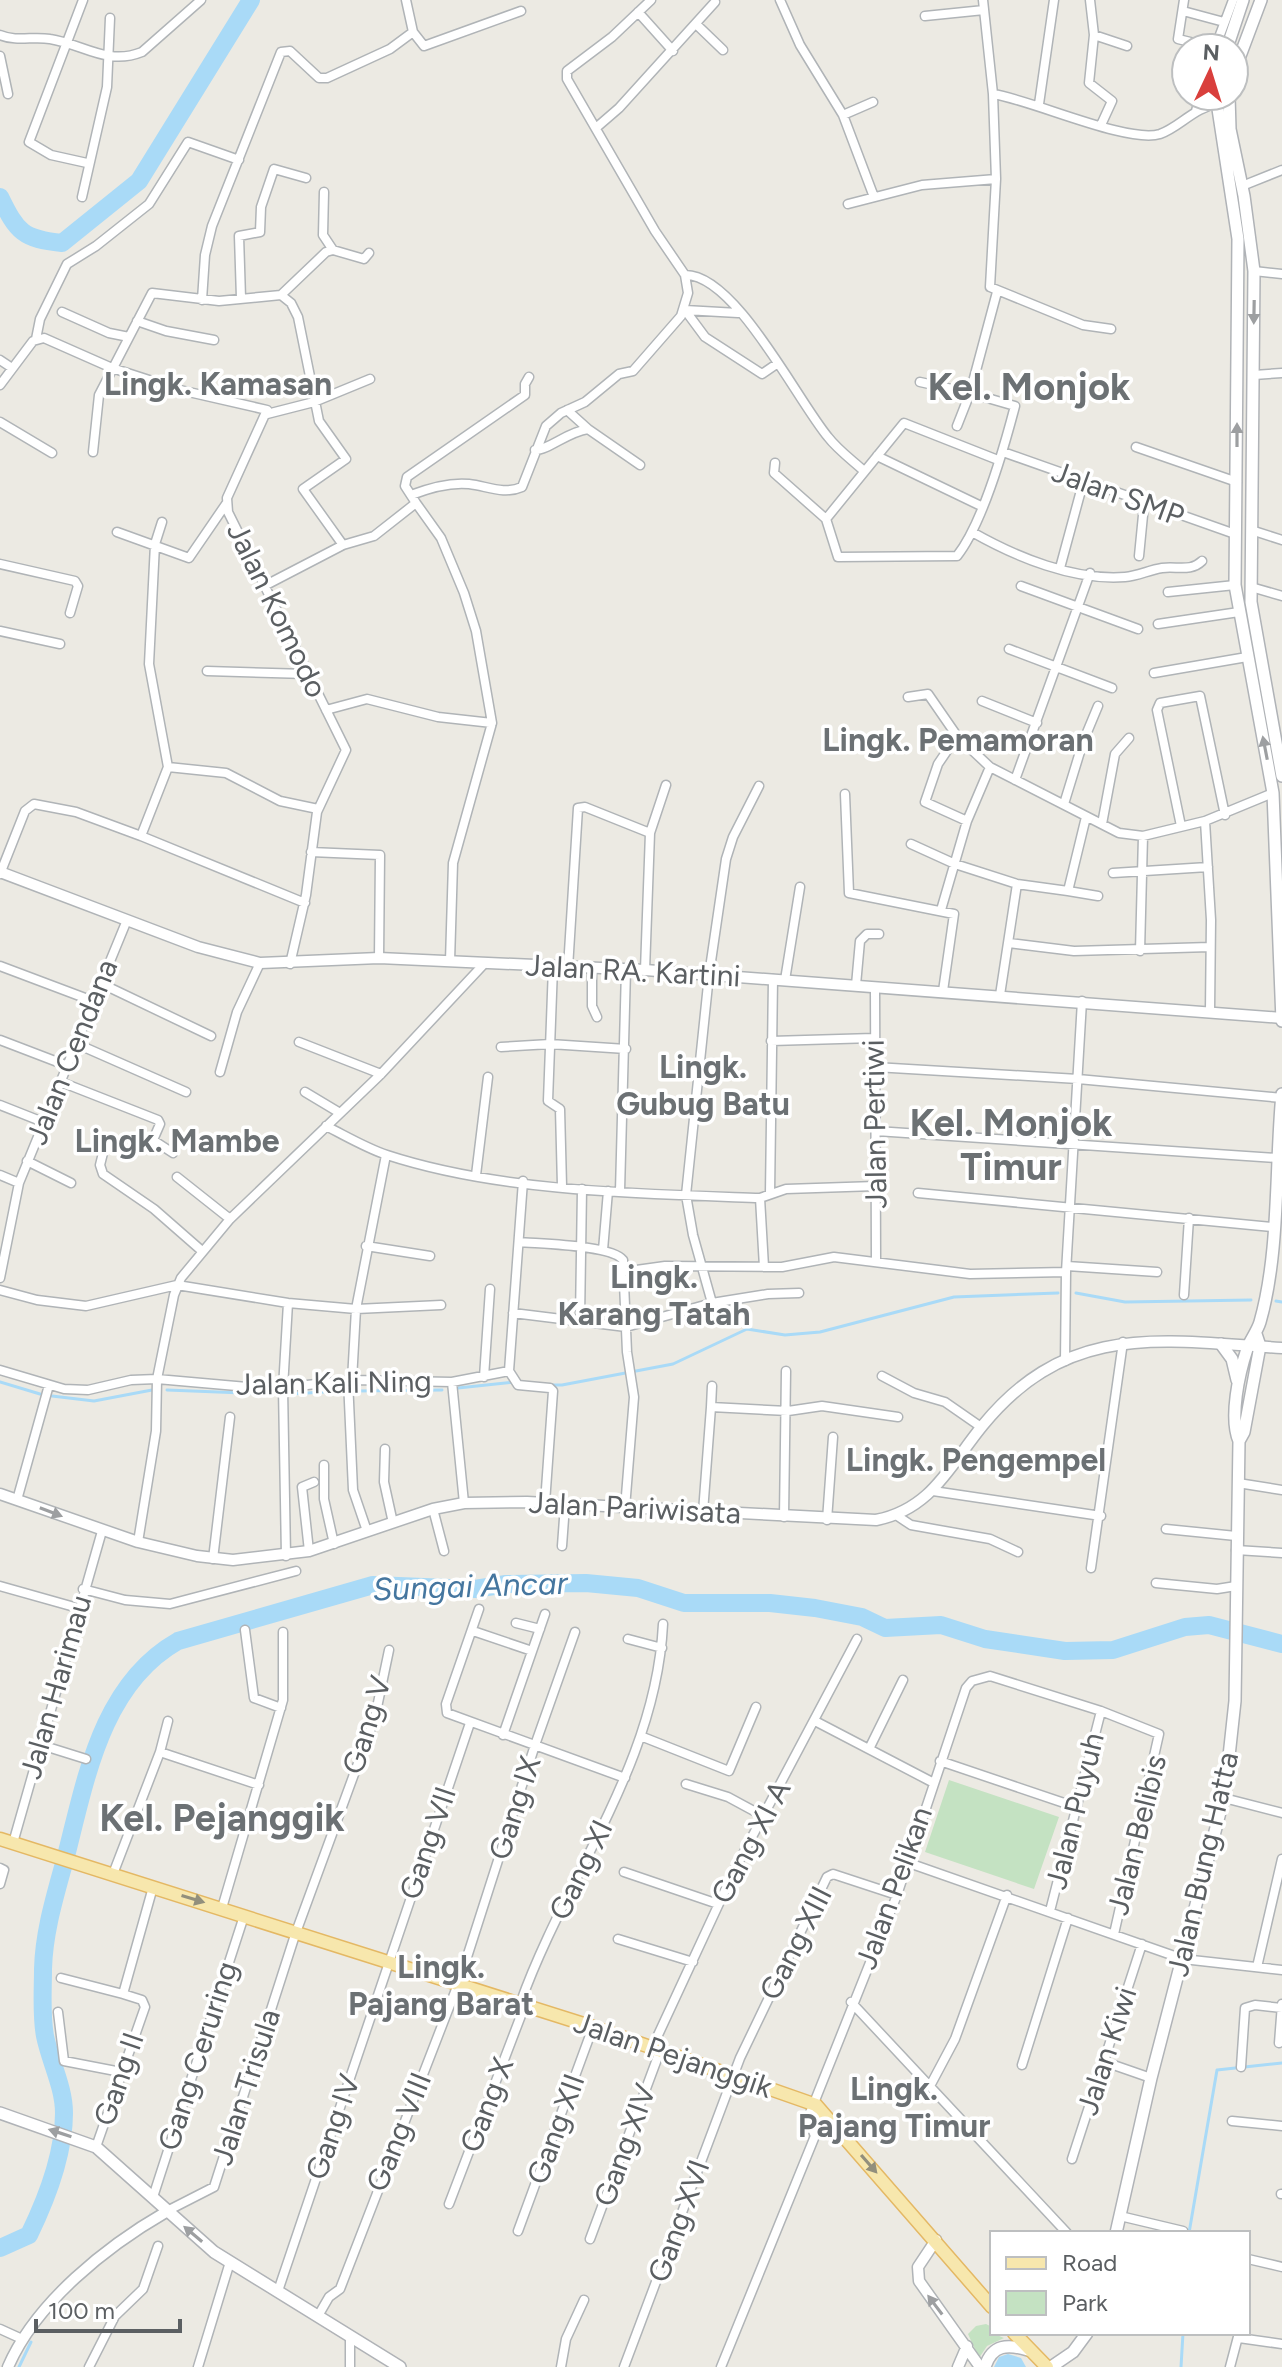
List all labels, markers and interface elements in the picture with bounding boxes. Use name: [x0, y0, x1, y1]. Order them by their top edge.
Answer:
north arrow: [1170, 32, 1250, 112]
text: N: [1202, 38, 1221, 67]
one-way arrow: [1248, 300, 1260, 325]
district label: Kel. Monjok: [928, 364, 1131, 410]
district label: Lingk. Kamasan: [104, 365, 332, 403]
one-way arrow: [1231, 422, 1243, 447]
street label: Jalan SMP: [1047, 453, 1189, 535]
street label: Jalan Komodo: [219, 516, 336, 703]
district label: Lingk. Pemamoran: [822, 721, 1094, 759]
one-way arrow: [1258, 736, 1270, 761]
street label: Jalan RA. Kartini: [525, 946, 741, 995]
street label: Jalan Cendana: [18, 954, 125, 1150]
street label: Jalan Pertiwi: [855, 1039, 894, 1209]
district label: Lingk. Gubug Batu: [616, 1048, 790, 1123]
district label: Kel. Monjok Timur: [910, 1100, 1113, 1190]
district label: Lingk. Mambe: [75, 1122, 280, 1160]
district label: Lingk. Karang Tatah: [557, 1258, 751, 1333]
street label: Jalan Kali Ning: [236, 1362, 432, 1403]
district label: Lingk. Pengempel: [846, 1441, 1106, 1479]
street label: Jalan Pariwisata: [528, 1483, 742, 1532]
one-way arrow: [39, 1506, 63, 1519]
water label: Sungai Ancar: [372, 1564, 569, 1608]
street label: Jalan Harimau: [12, 1591, 99, 1783]
street label: Gang V: [334, 1671, 399, 1778]
street label: Jalan Puyuh: [1037, 1729, 1112, 1893]
street label: Jalan Bung Hatta: [1159, 1748, 1246, 1980]
street label: Gang IX: [480, 1751, 549, 1864]
street label: Jalan Belibis: [1099, 1751, 1174, 1919]
street label: Gang XI A: [703, 1773, 799, 1910]
street label: Gang VII: [391, 1782, 464, 1904]
district label: Kel. Pejanggik: [99, 1795, 345, 1841]
street label: Jalan Pelikan: [847, 1802, 940, 1974]
street label: Gang XI: [541, 1814, 621, 1926]
street label: Gang XIII: [751, 1880, 840, 2006]
one-way arrow: [181, 1893, 205, 1906]
district label: Lingk. Pajang Barat: [348, 1948, 534, 2023]
street label: Gang Ceruring: [150, 1957, 245, 2155]
street label: Jalan Kiwi: [1068, 1982, 1145, 2120]
street label: Jalan Pejanggik: [569, 2003, 778, 2106]
street label: Jalan Trisula: [203, 2004, 288, 2169]
street label: Gang II: [85, 2027, 152, 2130]
street label: Gang X: [452, 2052, 522, 2157]
street label: Gang VIII: [358, 2067, 439, 2197]
street label: Gang IV: [297, 2069, 368, 2184]
street label: Gang XII: [519, 2069, 593, 2189]
district label: Lingk. Pajang Timur: [798, 2070, 990, 2145]
street label: Gang XIV: [585, 2079, 664, 2211]
one-way arrow: [48, 2127, 72, 2139]
one-way arrow: [860, 2153, 877, 2173]
street label: Gang XVI: [639, 2155, 718, 2287]
one-way arrow: [183, 2226, 203, 2243]
legend: [990, 2231, 1250, 2335]
text: Road: [1062, 2248, 1117, 2277]
scale bar: [36, 2283, 180, 2333]
text: Park: [1062, 2288, 1108, 2317]
one-way arrow: [928, 2295, 944, 2315]
text: 100 m: [48, 2296, 115, 2325]

